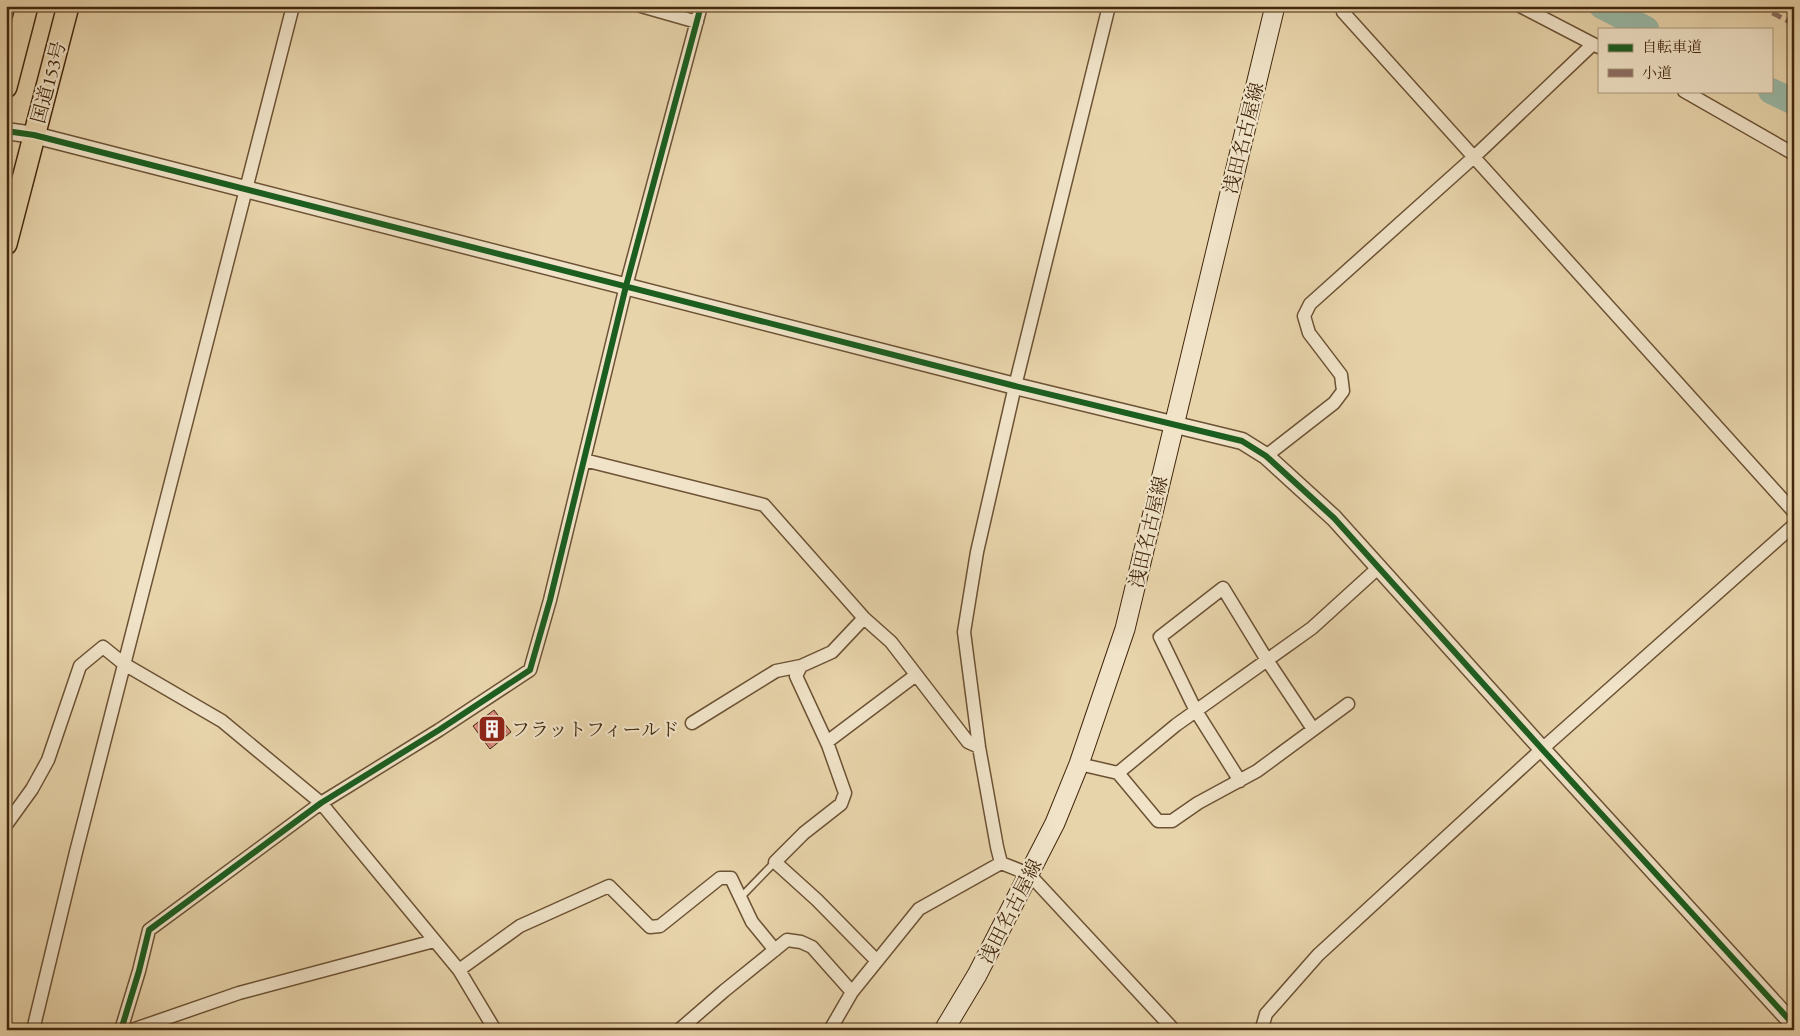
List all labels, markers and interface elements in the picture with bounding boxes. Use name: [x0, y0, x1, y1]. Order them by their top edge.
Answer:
legend: [1598, 28, 1772, 92]
text: 自転車道: [1642, 37, 1702, 56]
street label: 国道153号: [25, 38, 71, 126]
text: 小道: [1642, 63, 1672, 82]
street label: 浅田名古屋線: [1218, 80, 1269, 196]
street label: 浅田名古屋線: [1123, 474, 1173, 590]
building icon: フラットフィールド: [477, 714, 507, 744]
place label: フラットフィールド: [511, 717, 679, 742]
street label: 浅田名古屋線: [973, 855, 1047, 968]

